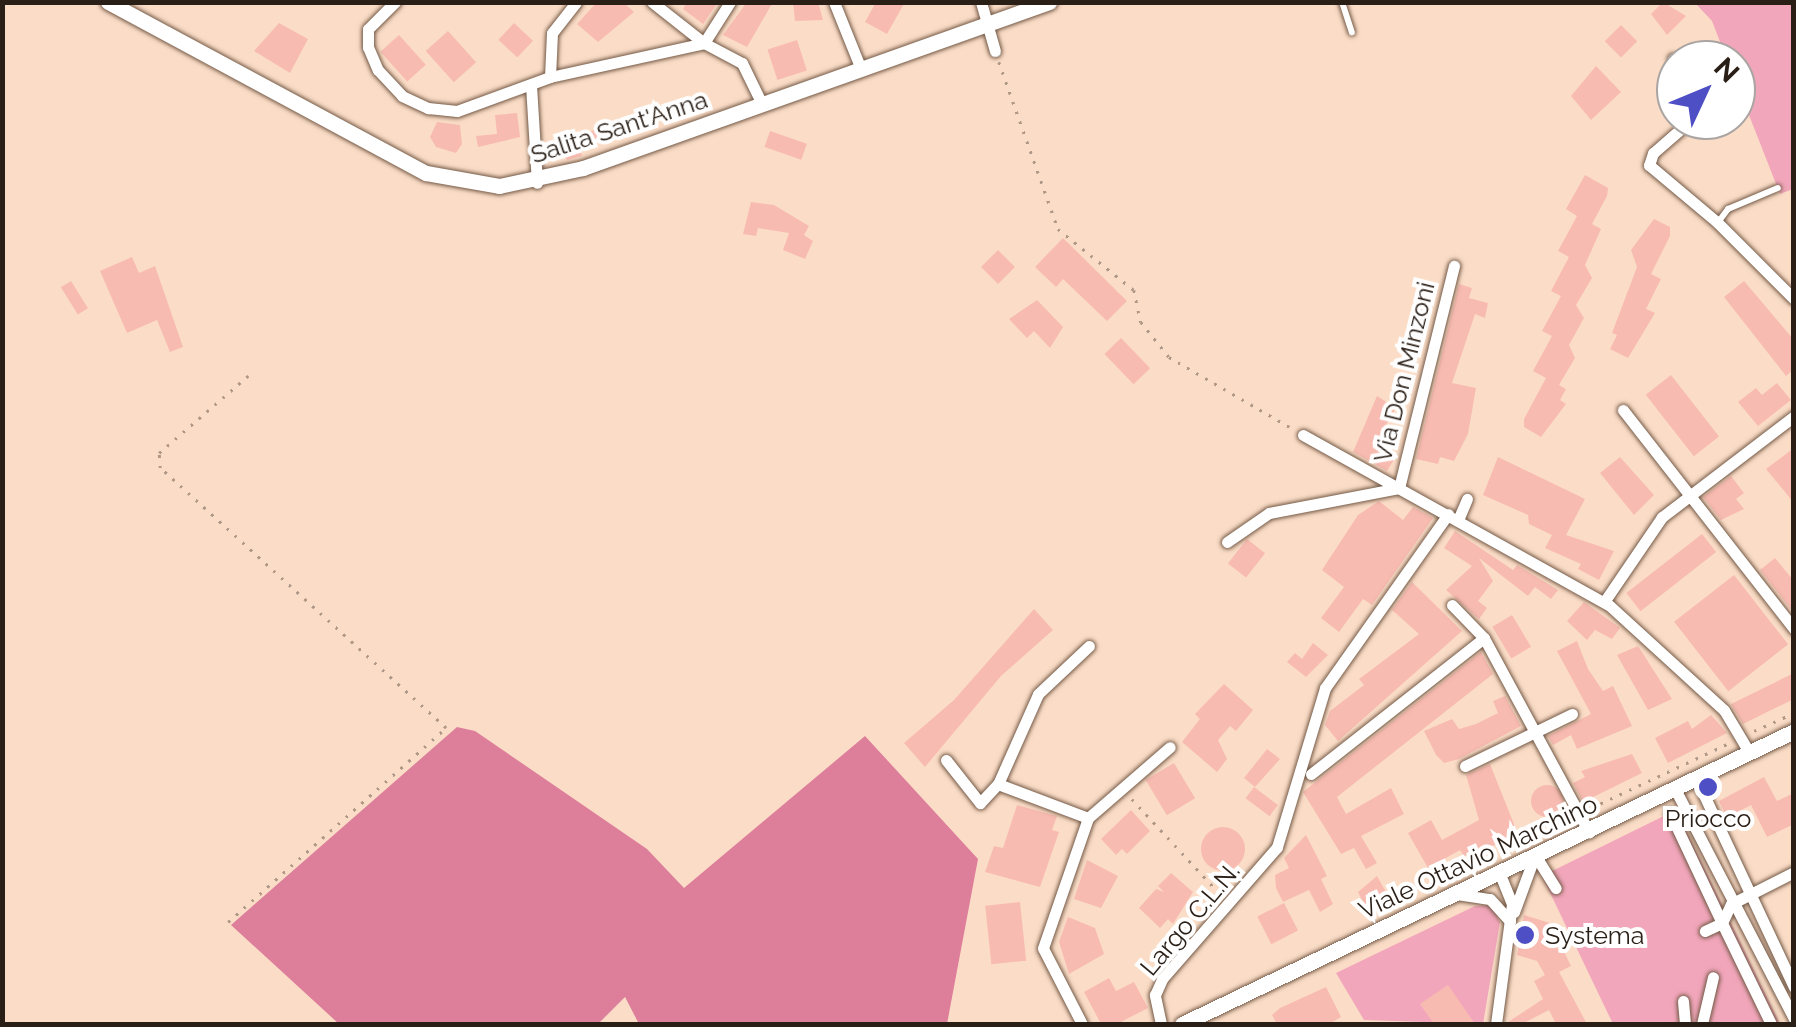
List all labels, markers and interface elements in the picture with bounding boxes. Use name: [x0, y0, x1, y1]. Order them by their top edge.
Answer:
north arrow: [1656, 40, 1756, 140]
text: N: [1707, 51, 1746, 89]
street label: Salita Sant'Anna: [527, 84, 711, 170]
street label: Via Don Minzoni: [1367, 279, 1441, 465]
marker: Priocco: [1697, 776, 1719, 798]
street label: Viale Ottavio Marchino: [1354, 789, 1602, 925]
place label: Priocco: [1665, 803, 1751, 833]
street label: Largo C.L.N.: [1134, 856, 1246, 982]
place label: Systema: [1545, 920, 1644, 950]
marker: Systema: [1514, 924, 1536, 946]

